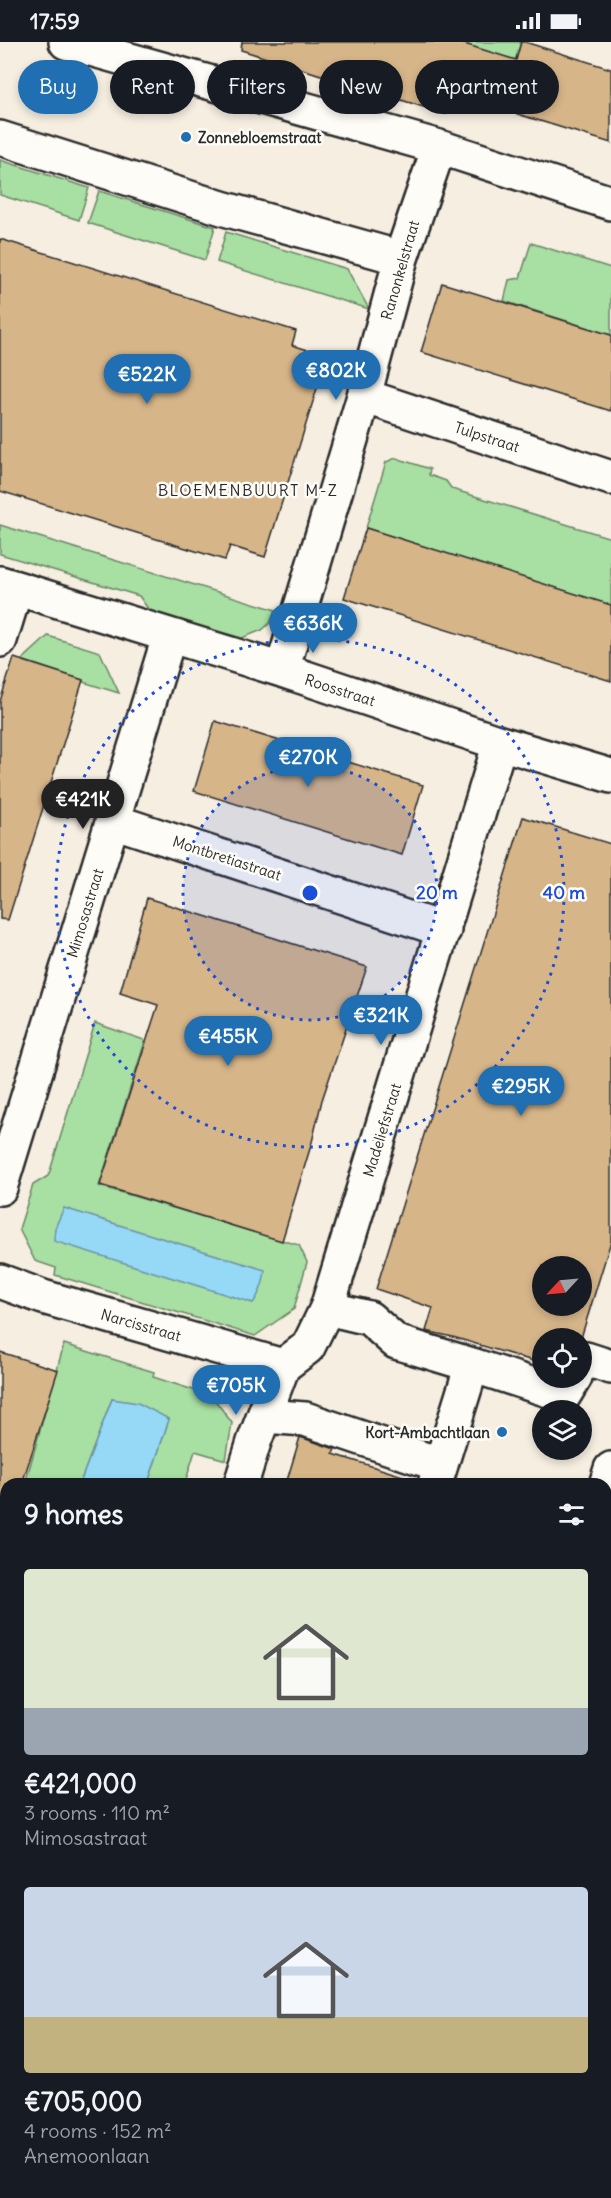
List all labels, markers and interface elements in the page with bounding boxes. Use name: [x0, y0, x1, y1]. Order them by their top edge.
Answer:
text: 17:59: [30, 7, 80, 35]
chip: Buy: [18, 60, 98, 114]
chip: Rent: [110, 60, 195, 114]
chip: Filters: [207, 60, 307, 114]
chip: New: [319, 60, 403, 114]
chip: Apartment: [415, 60, 559, 114]
place label: Zonnebloemstraat: [198, 128, 322, 147]
marker: Zonnebloemstraat: [179, 130, 193, 144]
street label: Ranonkelstraat: [377, 218, 423, 322]
pin: €802K: [294, 350, 378, 401]
pin: €522K: [105, 354, 189, 405]
text: €802K: [306, 357, 366, 382]
text: €522K: [118, 361, 176, 386]
street label: Tulpstraat: [452, 418, 522, 456]
district label: BLOEMENBUURT M-Z: [158, 480, 338, 500]
pin: €636K: [271, 603, 355, 654]
text: €636K: [283, 610, 343, 635]
street label: Roosstraat: [302, 670, 378, 710]
pin: €270K: [266, 737, 350, 788]
text: €270K: [278, 744, 338, 769]
pin: €421K: [41, 779, 125, 830]
text: €421K: [55, 786, 111, 811]
street label: Montbretiastraat: [170, 831, 284, 885]
street label: Mimosastraat: [62, 866, 108, 960]
text: 20 m: [416, 881, 458, 904]
text: 40 m: [543, 881, 585, 904]
centre of rings: [300, 883, 320, 903]
pin: €321K: [339, 995, 423, 1046]
text: €321K: [353, 1002, 409, 1027]
pin: €455K: [186, 1016, 270, 1067]
text: €455K: [198, 1023, 258, 1048]
pin: €295K: [479, 1066, 563, 1117]
text: €295K: [491, 1073, 551, 1098]
street label: Madeliefstraat: [359, 1081, 405, 1179]
north arrow: [532, 1256, 592, 1316]
map controls: [532, 1256, 592, 1460]
street label: Narcisstraat: [99, 1304, 183, 1346]
button: locate: [532, 1328, 592, 1388]
pin: €705K: [194, 1365, 278, 1416]
text: €705K: [206, 1372, 266, 1397]
button: layers: [532, 1400, 592, 1460]
place label: Kort-Ambachtlaan: [365, 1423, 490, 1442]
marker: Kort-Ambachtlaan: [495, 1425, 509, 1439]
text: 9 homes: [24, 1498, 123, 1531]
icon: filters: [555, 1498, 588, 1531]
icon: home: [252, 1608, 360, 1716]
text: €421,000: [24, 1767, 137, 1800]
text: 3 rooms · 110 m²: [24, 1800, 170, 1825]
text: Mimosastraat: [24, 1825, 147, 1850]
icon: home: [252, 1926, 360, 2034]
text: €705,000: [24, 2085, 142, 2118]
text: 4 rooms · 152 m²: [24, 2118, 172, 2143]
text: Anemoonlaan: [24, 2143, 150, 2168]

